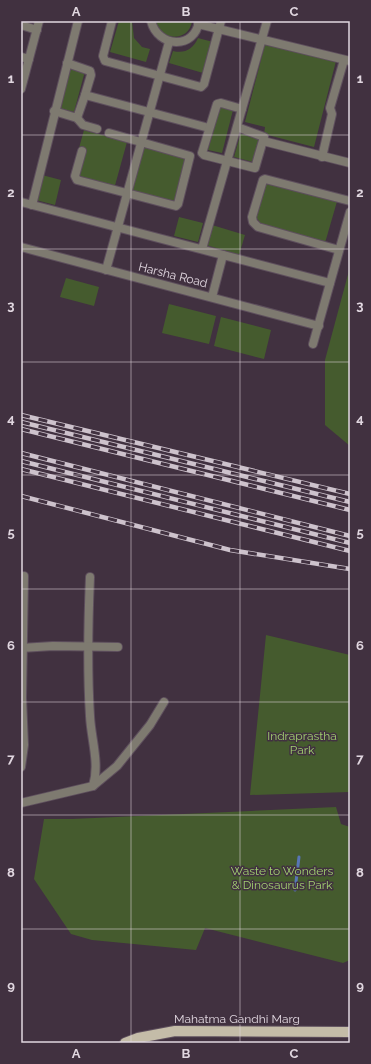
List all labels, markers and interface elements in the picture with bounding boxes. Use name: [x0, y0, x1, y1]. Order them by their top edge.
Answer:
text: A: [72, 4, 81, 19]
text: B: [182, 4, 191, 19]
text: C: [290, 4, 299, 19]
text: 1: [8, 71, 15, 86]
text: 1: [357, 71, 364, 86]
text: 2: [7, 185, 15, 200]
text: 2: [356, 185, 364, 200]
street label: Harsha Road: [137, 260, 209, 290]
text: 3: [7, 298, 15, 313]
text: 3: [356, 298, 364, 313]
text: 4: [7, 411, 15, 426]
text: 4: [356, 411, 364, 426]
text: 5: [7, 525, 15, 540]
text: 5: [356, 525, 364, 540]
text: 6: [7, 638, 15, 653]
text: 6: [356, 638, 364, 653]
park label: Indraprastha Park: [267, 729, 337, 757]
text: 7: [7, 751, 15, 766]
text: 7: [356, 751, 364, 766]
park label: Waste to Wonders & Dinosaurus Park: [231, 864, 333, 892]
text: 8: [7, 865, 15, 880]
text: 8: [356, 865, 364, 880]
text: 9: [7, 978, 15, 993]
text: 9: [356, 978, 364, 993]
street label: Mahatma Gandhi Marg: [174, 1012, 300, 1026]
text: A: [72, 1046, 81, 1061]
text: B: [182, 1046, 191, 1061]
text: C: [290, 1046, 299, 1061]

